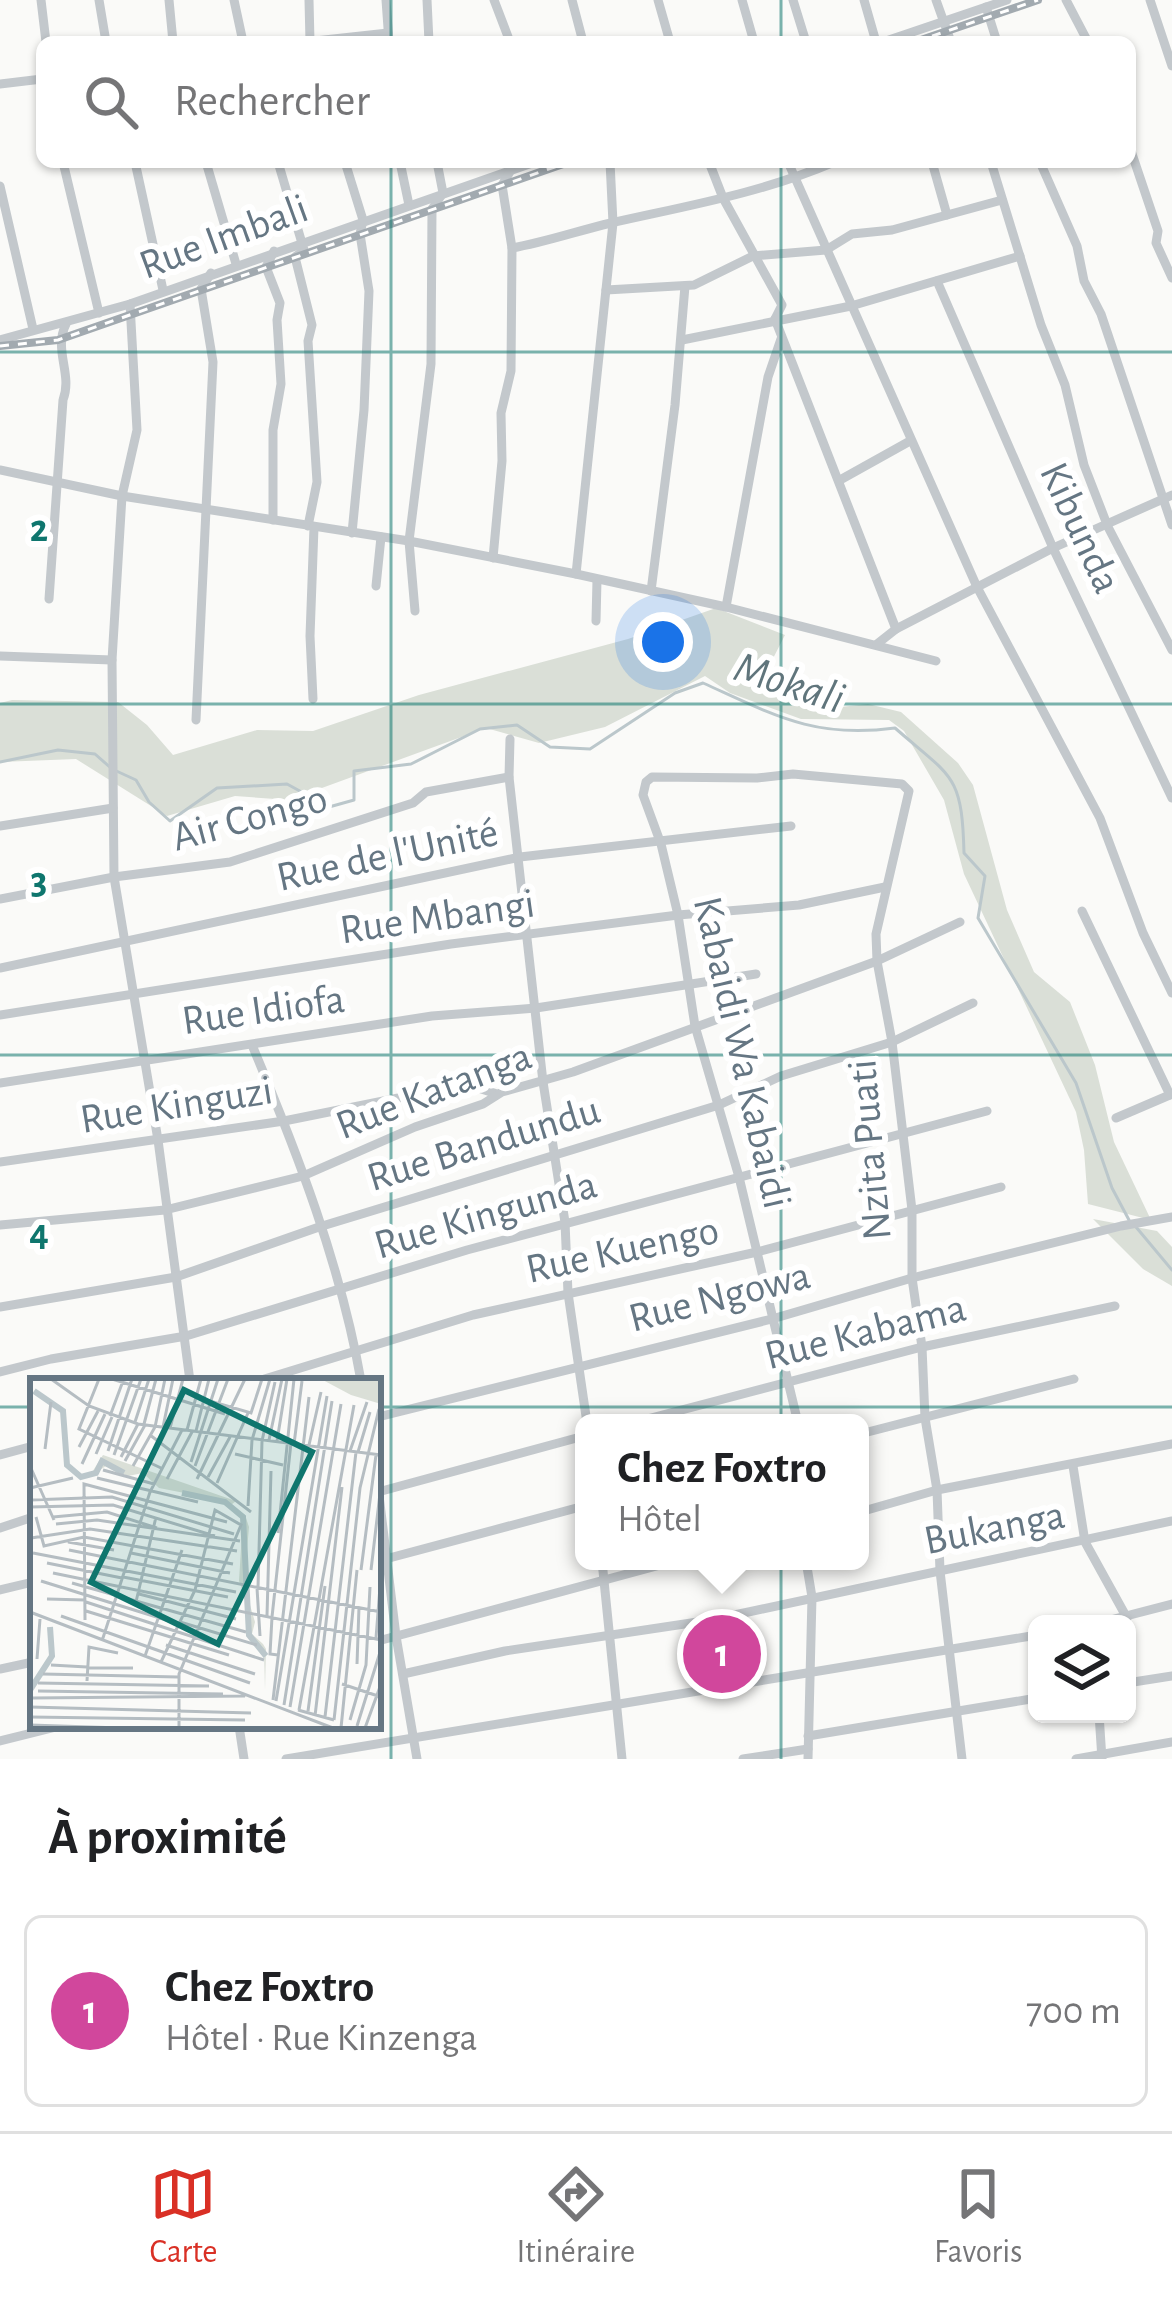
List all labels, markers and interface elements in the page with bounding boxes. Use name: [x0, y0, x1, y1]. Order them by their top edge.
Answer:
search box: [36, 36, 1136, 168]
icon: search: [78, 69, 144, 135]
text: Rechercher: [174, 79, 370, 124]
street label: Rue Imbali: [134, 187, 314, 287]
street label: Kibunda: [1032, 456, 1128, 600]
text: 2: [30, 510, 48, 549]
your location: [633, 612, 693, 672]
water label: Mokali: [729, 645, 850, 722]
street label: Air Congo: [167, 777, 332, 859]
street label: Rue de l'Unité: [273, 811, 502, 899]
text: 3: [31, 862, 47, 901]
street label: Rue Mbangi: [337, 883, 537, 951]
street label: Kabaidi Wa Kabaidi: [686, 893, 798, 1212]
street label: Rue Idiofa: [179, 978, 347, 1042]
street label: Rue Katanga: [330, 1034, 537, 1147]
street label: Nzita Puati: [841, 1058, 899, 1242]
street label: Rue Kinguzi: [77, 1069, 276, 1141]
street label: Rue Bandundu: [362, 1089, 605, 1199]
street label: Rue Kingunda: [370, 1163, 602, 1267]
street label: Rue Kuengo: [522, 1209, 723, 1291]
text: 4: [29, 1214, 49, 1253]
street label: Rue Ngowa: [624, 1254, 814, 1340]
street label: Rue Kabama: [761, 1287, 970, 1377]
inset map: [30, 1378, 381, 1729]
popup: [575, 1414, 869, 1570]
text: Chez Foxtro: [617, 1446, 827, 1491]
street label: Bukanga: [921, 1494, 1068, 1562]
text: Hôtel: [617, 1500, 702, 1539]
pin: 1: [683, 1609, 761, 1699]
map controls: [1028, 1615, 1136, 1723]
button: layers: [1028, 1615, 1136, 1723]
text: À proximité: [48, 1812, 287, 1863]
text: Chez Foxtro: [165, 1965, 374, 2010]
text: 1: [83, 1992, 97, 2031]
text: 700 m: [1026, 1992, 1121, 2031]
text: Hôtel · Rue Kinzenga: [165, 2019, 478, 2058]
tab: Carte: [149, 2161, 217, 2273]
tab: Itinéraire: [516, 2161, 635, 2273]
tab: Favoris: [934, 2161, 1022, 2273]

